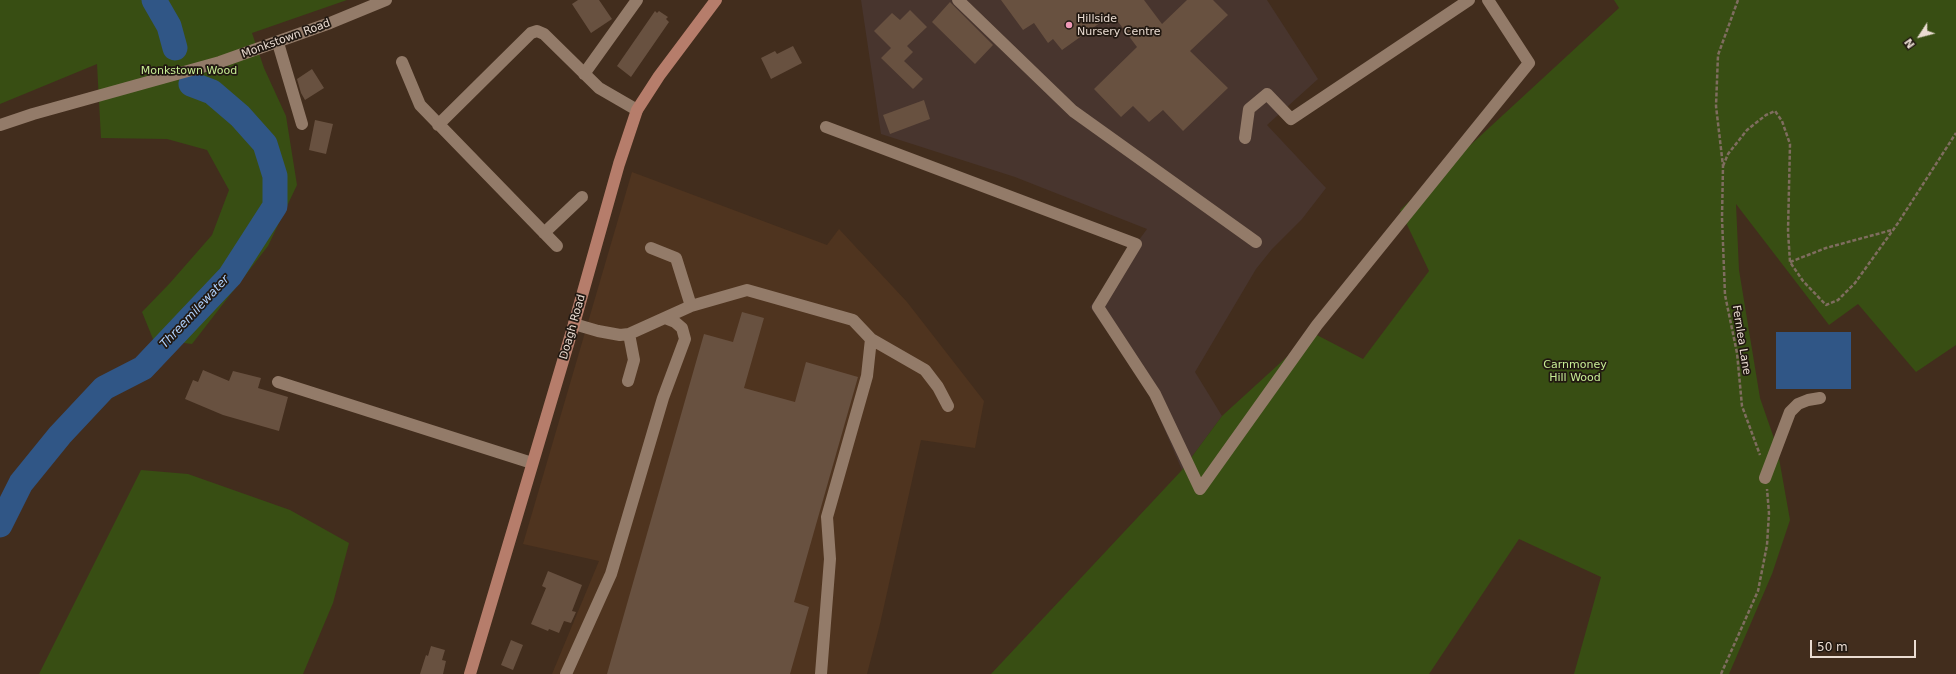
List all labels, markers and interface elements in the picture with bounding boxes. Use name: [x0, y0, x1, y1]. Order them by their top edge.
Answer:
place label: Hillside Nursery Centre: [1077, 12, 1161, 38]
north arrow: [1900, 16, 1940, 56]
street label: Monkstown Road: [240, 17, 332, 61]
marker: Hillside Nursery Centre: [1064, 20, 1074, 30]
text: N: [1902, 36, 1918, 51]
park label: Monkstown Wood: [141, 64, 237, 78]
water label: Threemilewater: [157, 273, 233, 351]
street label: Doagh Road: [557, 293, 589, 361]
street label: Fernlea Lane: [1729, 304, 1753, 376]
park label: Carnmoney Hill Wood: [1543, 358, 1607, 384]
scale bar: [1812, 632, 1918, 658]
text: 50 m: [1817, 640, 1848, 654]

